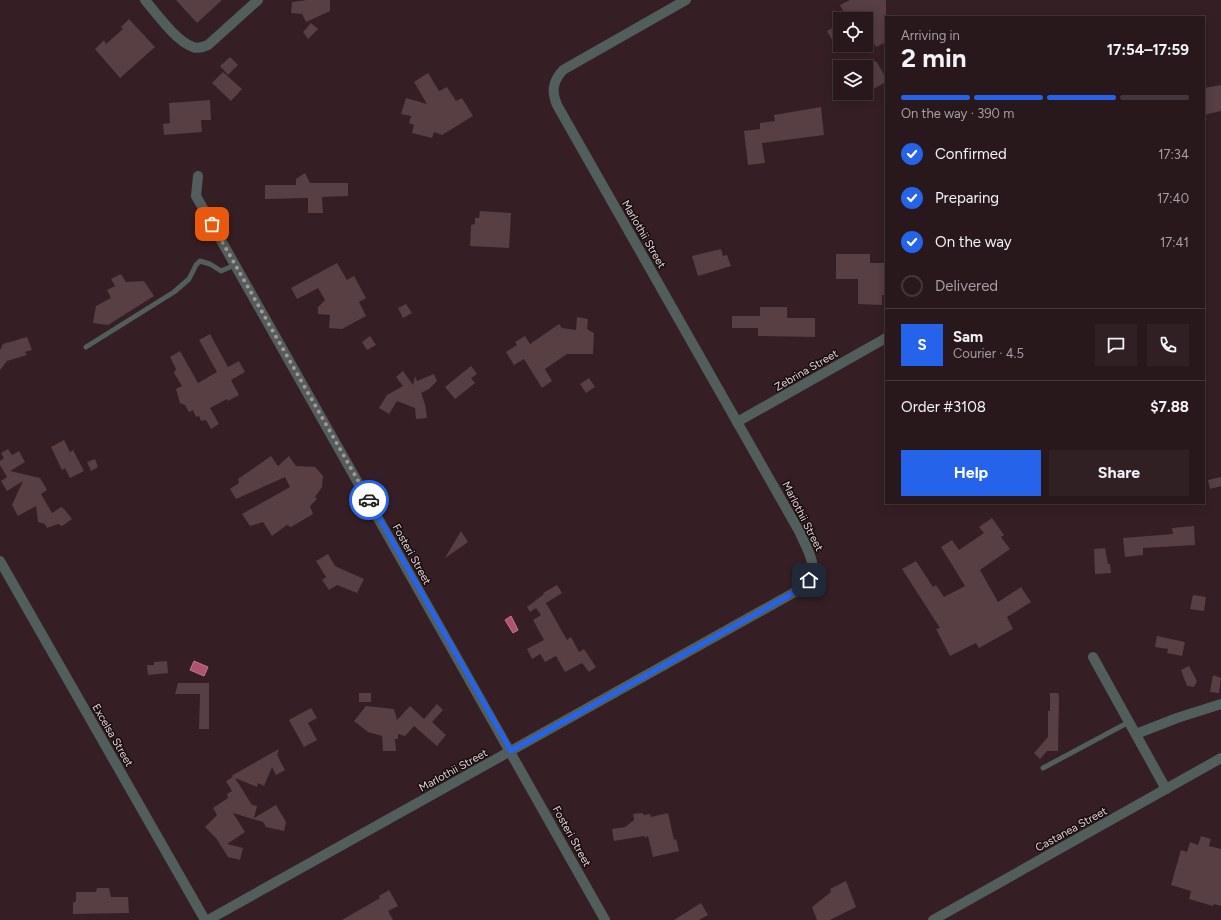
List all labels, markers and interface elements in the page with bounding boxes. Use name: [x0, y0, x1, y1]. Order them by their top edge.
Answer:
map controls: [833, 12, 873, 100]
button: locate: [833, 12, 873, 52]
text: Arriving in: [901, 28, 960, 43]
text: 17:54–17:59: [1107, 41, 1189, 59]
text: 2 min: [901, 42, 967, 74]
button: layers: [833, 60, 873, 100]
text: On the way · 390 m: [901, 106, 1014, 121]
icon: check: [901, 143, 923, 165]
text: Confirmed: [935, 145, 1007, 163]
text: 17:34: [1158, 147, 1189, 162]
icon: check: [901, 187, 923, 209]
text: Preparing: [935, 189, 999, 207]
text: 17:40: [1157, 191, 1189, 206]
street label: Marlothii Street: [619, 198, 668, 271]
pin: [195, 207, 229, 241]
icon: bag: [201, 213, 223, 235]
icon: check: [901, 231, 923, 253]
text: On the way: [935, 233, 1012, 251]
text: 17:41: [1160, 235, 1189, 250]
text: Delivered: [935, 277, 998, 295]
button: chat: [1095, 324, 1137, 366]
button: phone: [1147, 324, 1189, 366]
text: Sam: [953, 328, 983, 346]
text: S: [917, 336, 927, 354]
text: Courier · 4.5: [953, 346, 1024, 361]
street label: Zebrina Street: [772, 347, 840, 394]
text: Order #3108: [901, 398, 986, 416]
text: $7.88: [1150, 398, 1189, 416]
button: Help: [901, 450, 1041, 496]
button: Share: [1049, 450, 1189, 496]
street label: Marlothii Street: [779, 479, 826, 553]
courier: [349, 480, 389, 520]
icon: car: [358, 489, 380, 511]
street label: Fosteri Street: [390, 522, 434, 587]
pin: [792, 563, 826, 597]
icon: home: [798, 569, 820, 591]
street label: Excelsa Street: [89, 702, 136, 769]
street label: Marlothii Street: [417, 746, 490, 795]
street label: Fosteri Street: [550, 804, 594, 869]
street label: Castanea Street: [1033, 804, 1109, 854]

